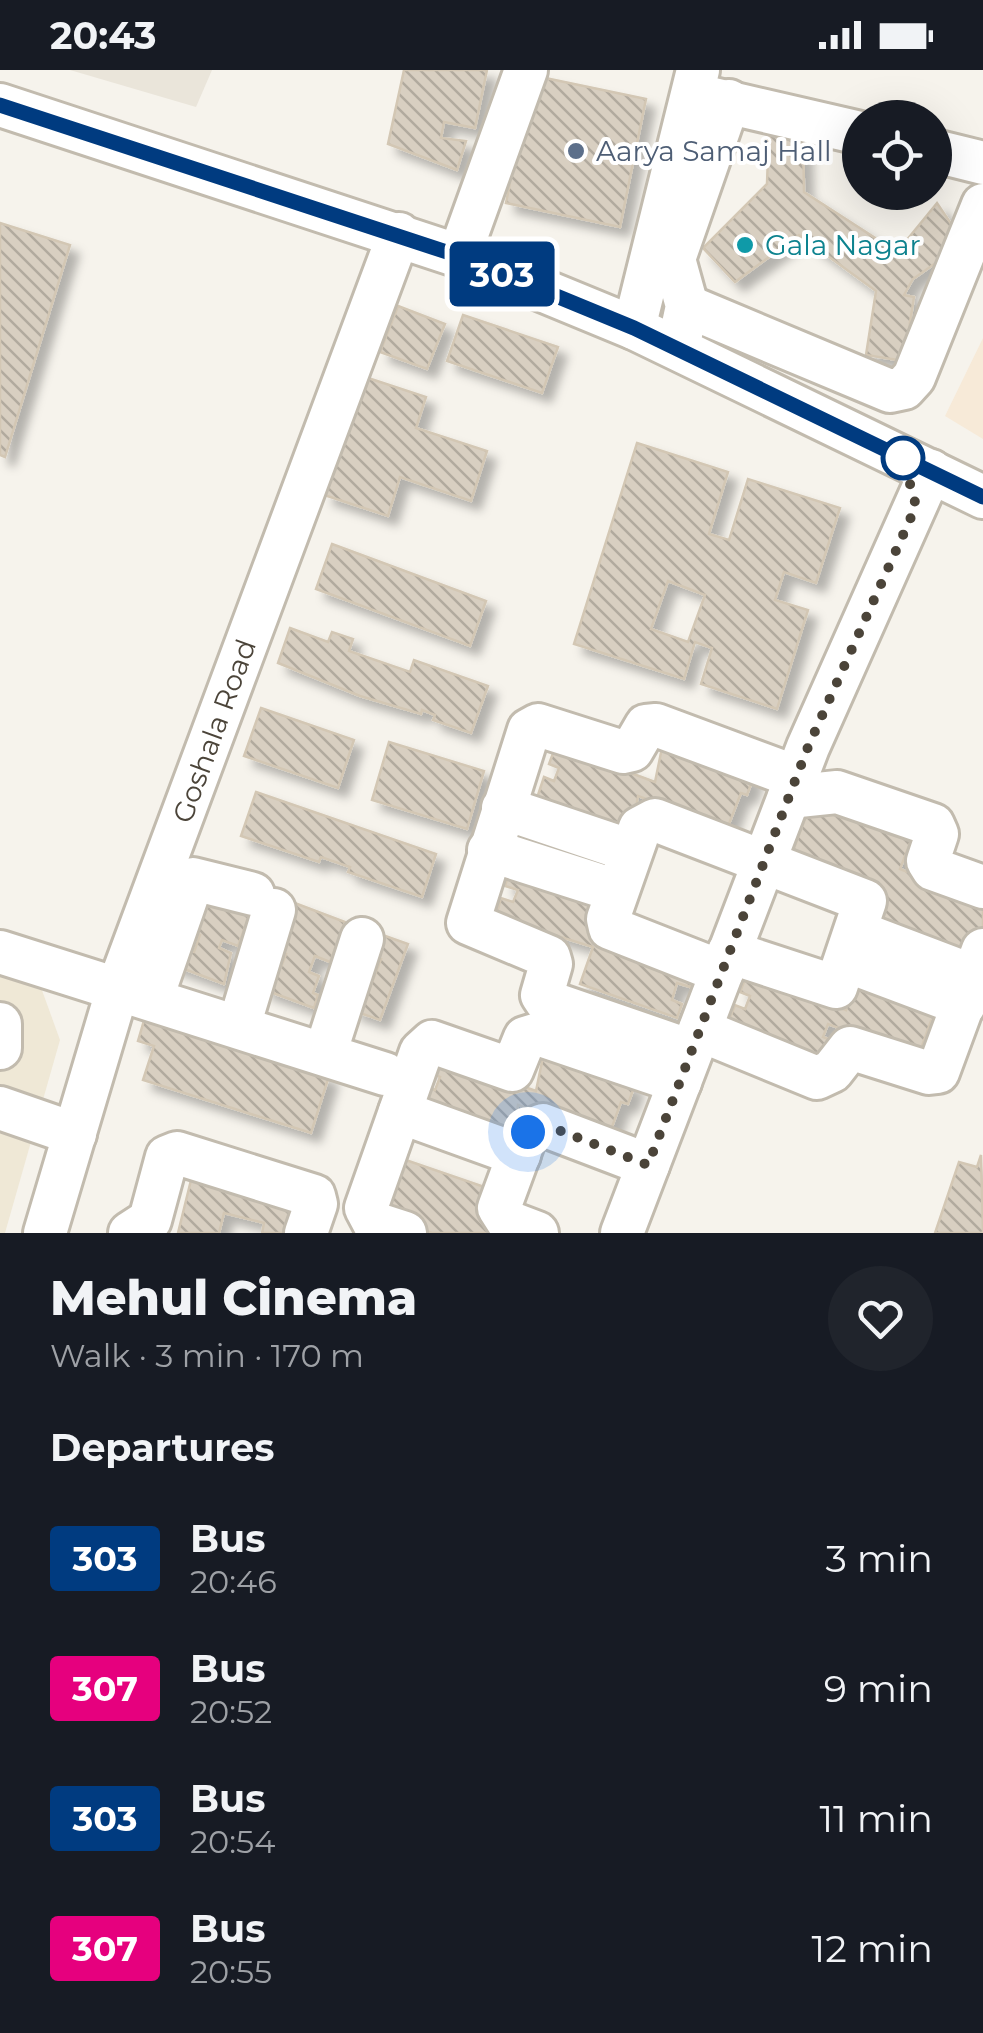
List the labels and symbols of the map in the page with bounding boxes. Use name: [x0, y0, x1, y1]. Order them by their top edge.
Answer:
place label: Aarya Samaj Hall: [596, 134, 831, 168]
marker: Aarya Samaj Hall: [565, 140, 587, 162]
place label: Gala Nagar: [765, 228, 921, 262]
marker: Gala Nagar: [734, 234, 756, 256]
line badge: 303: [444, 242, 560, 306]
unlabelled marker: [882, 437, 924, 479]
street label: Goshala Road: [165, 635, 263, 827]
your location: [503, 1107, 553, 1157]

